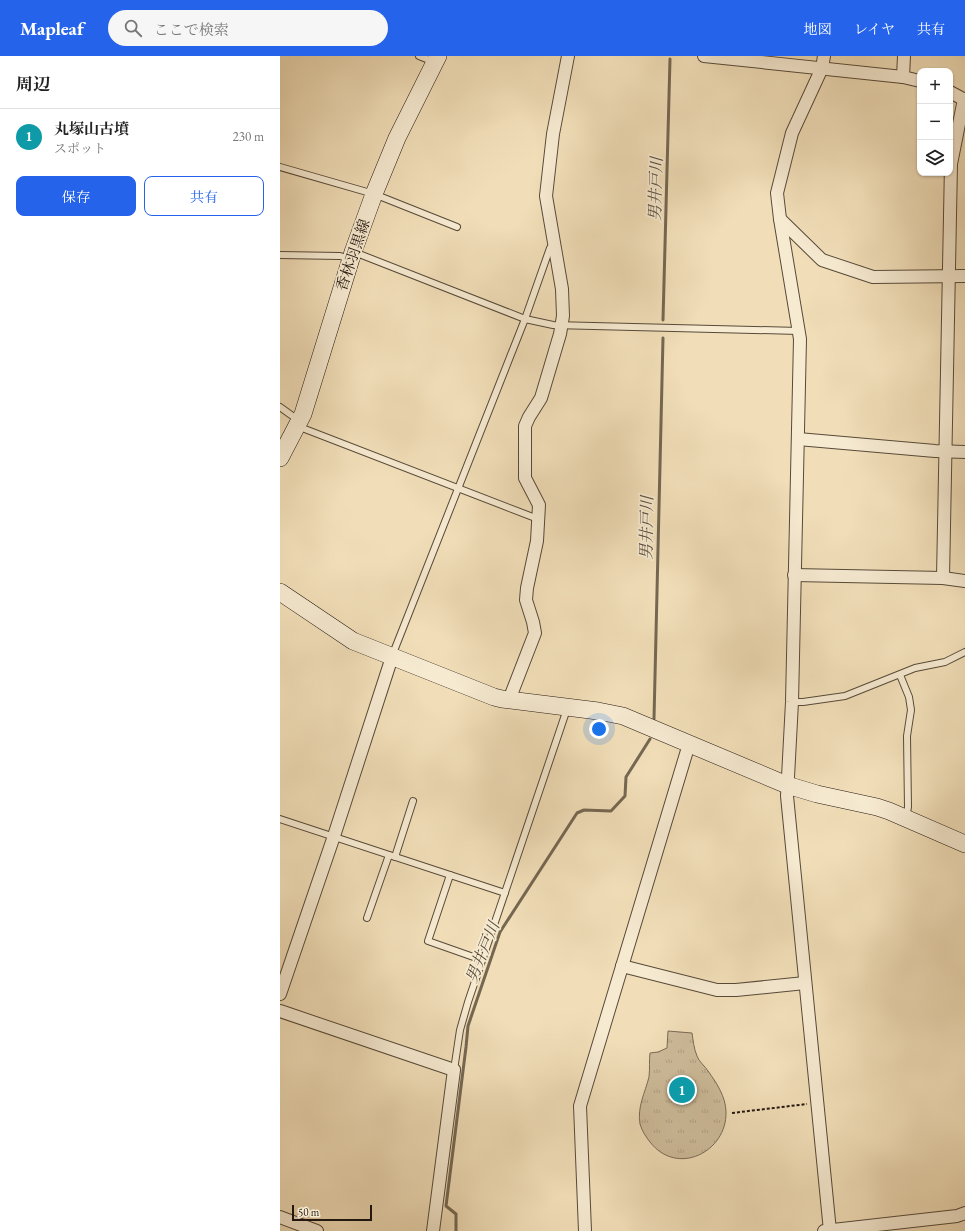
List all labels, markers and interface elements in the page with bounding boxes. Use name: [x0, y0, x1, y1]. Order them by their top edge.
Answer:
search box: [108, 10, 388, 46]
text: Mapleaf: [20, 16, 84, 41]
icon: search: [122, 17, 144, 39]
text: ここで検索: [154, 20, 229, 39]
text: 地図: [804, 20, 832, 38]
text: レイヤ: [854, 20, 895, 38]
text: 共有: [917, 20, 945, 38]
map controls: [917, 68, 953, 176]
button: +: [917, 68, 953, 104]
text: 周辺: [16, 73, 50, 95]
button: −: [917, 104, 953, 140]
text: 丸塚山古墳: [54, 119, 129, 138]
text: 1: [26, 128, 32, 145]
text: 230 m: [233, 128, 264, 145]
text: スポット: [54, 140, 106, 157]
button: layers: [917, 140, 953, 176]
water label: 男井戸川: [644, 155, 667, 221]
button: 保存: [16, 176, 136, 216]
button: 共有: [144, 176, 264, 216]
street label: 香林羽黒線: [331, 216, 374, 293]
water label: 男井戸川: [635, 494, 658, 560]
your location: [589, 719, 609, 739]
water label: 男井戸川: [461, 917, 505, 986]
pin: 1: [669, 1075, 695, 1105]
scale bar: [292, 1203, 372, 1222]
text: 50 m: [298, 1205, 319, 1219]

